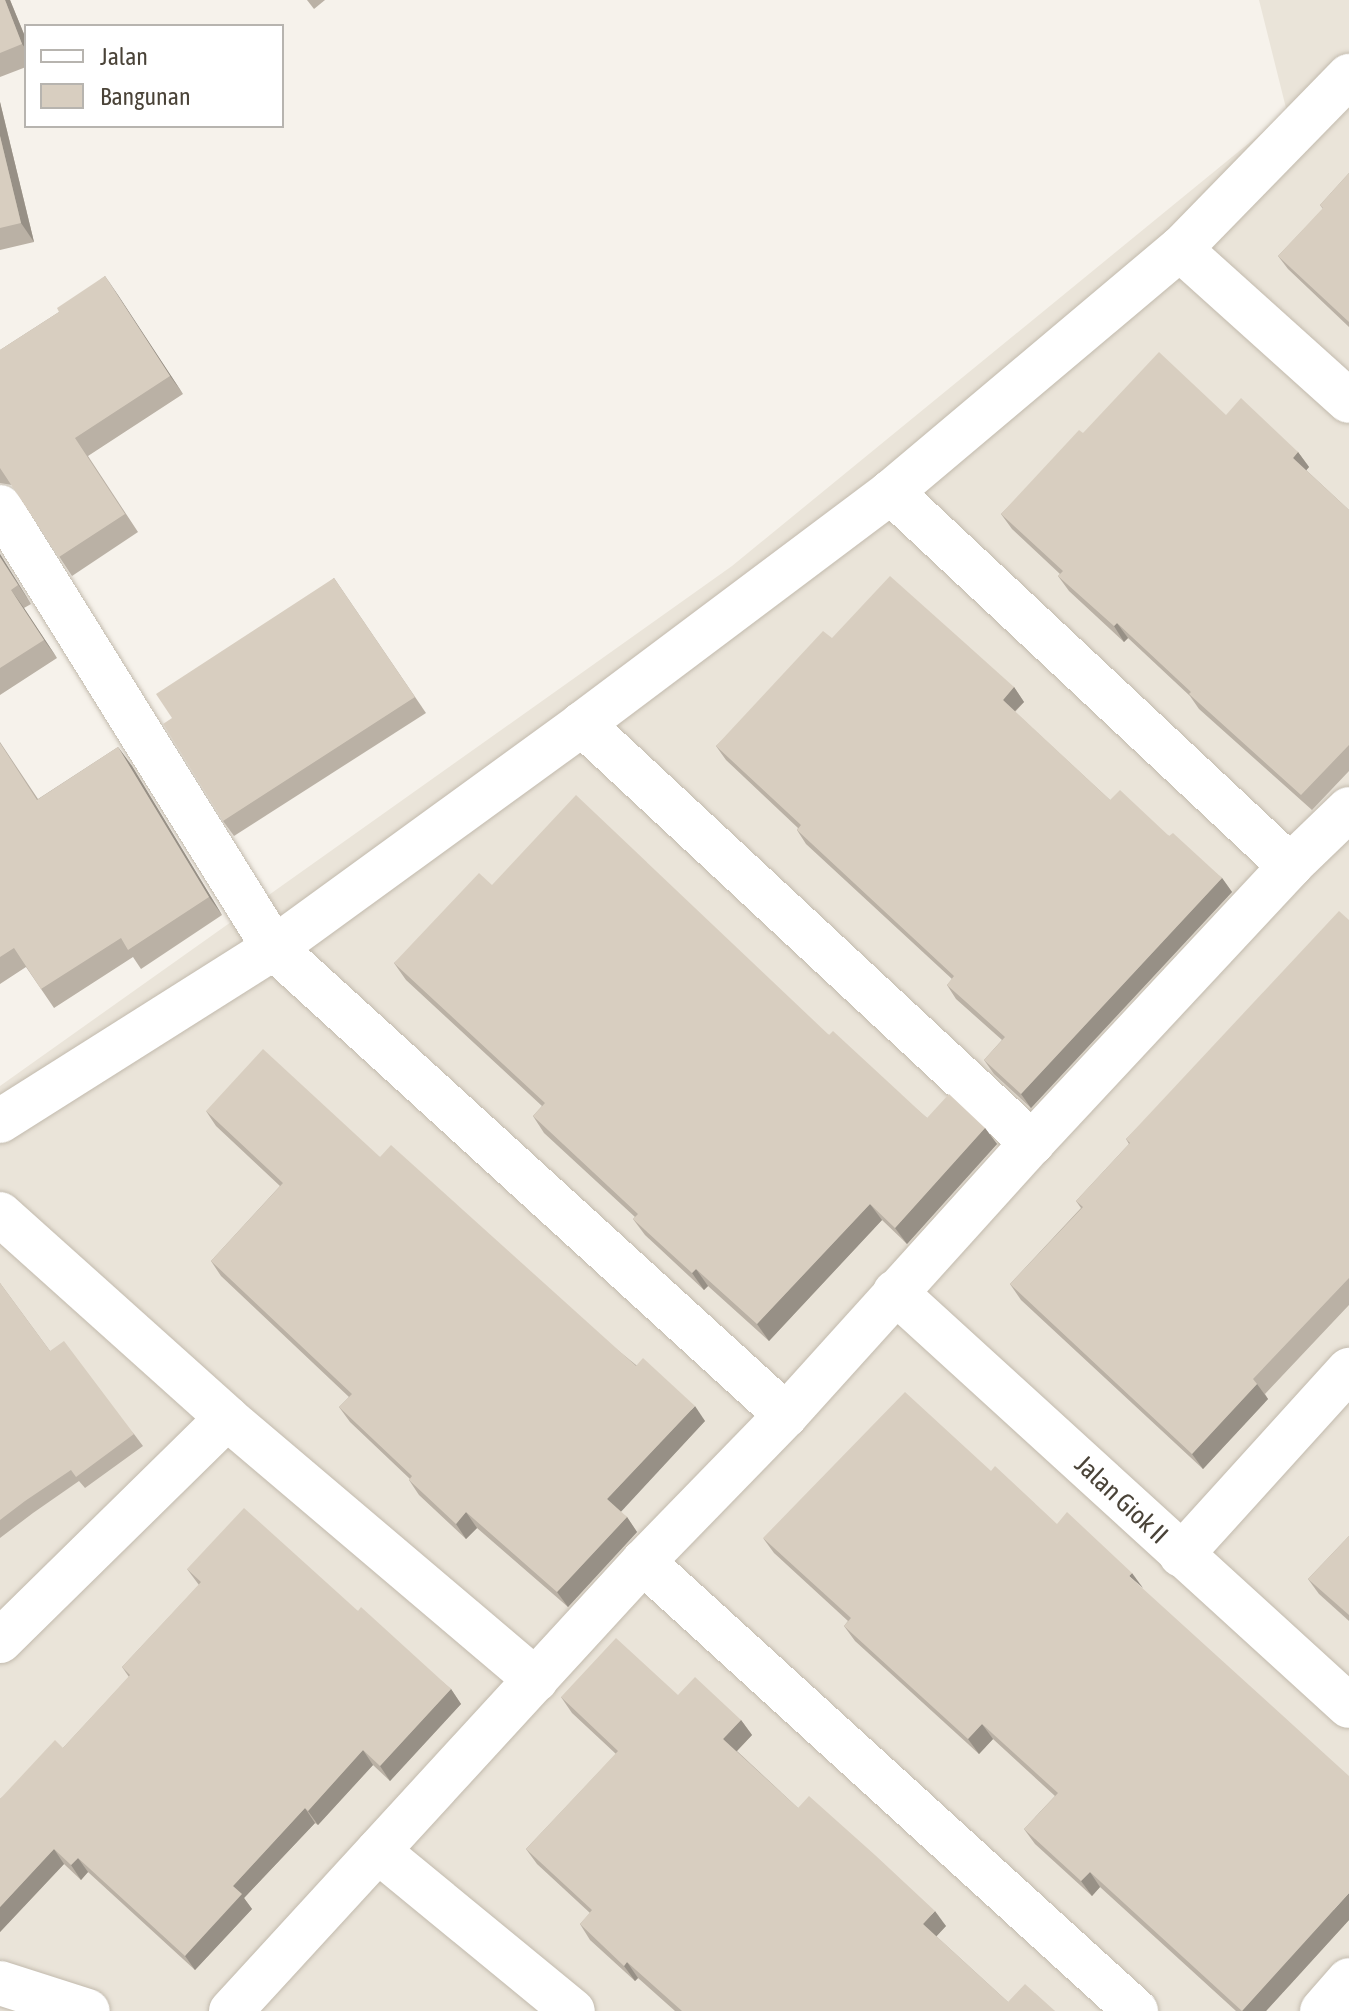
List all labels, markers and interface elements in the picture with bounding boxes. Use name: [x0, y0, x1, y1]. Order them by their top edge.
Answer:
legend: [24, 24, 284, 128]
text: Jalan: [100, 43, 148, 70]
text: Bangunan: [100, 83, 191, 110]
street label: Jalan Giok II: [1068, 1449, 1174, 1551]

